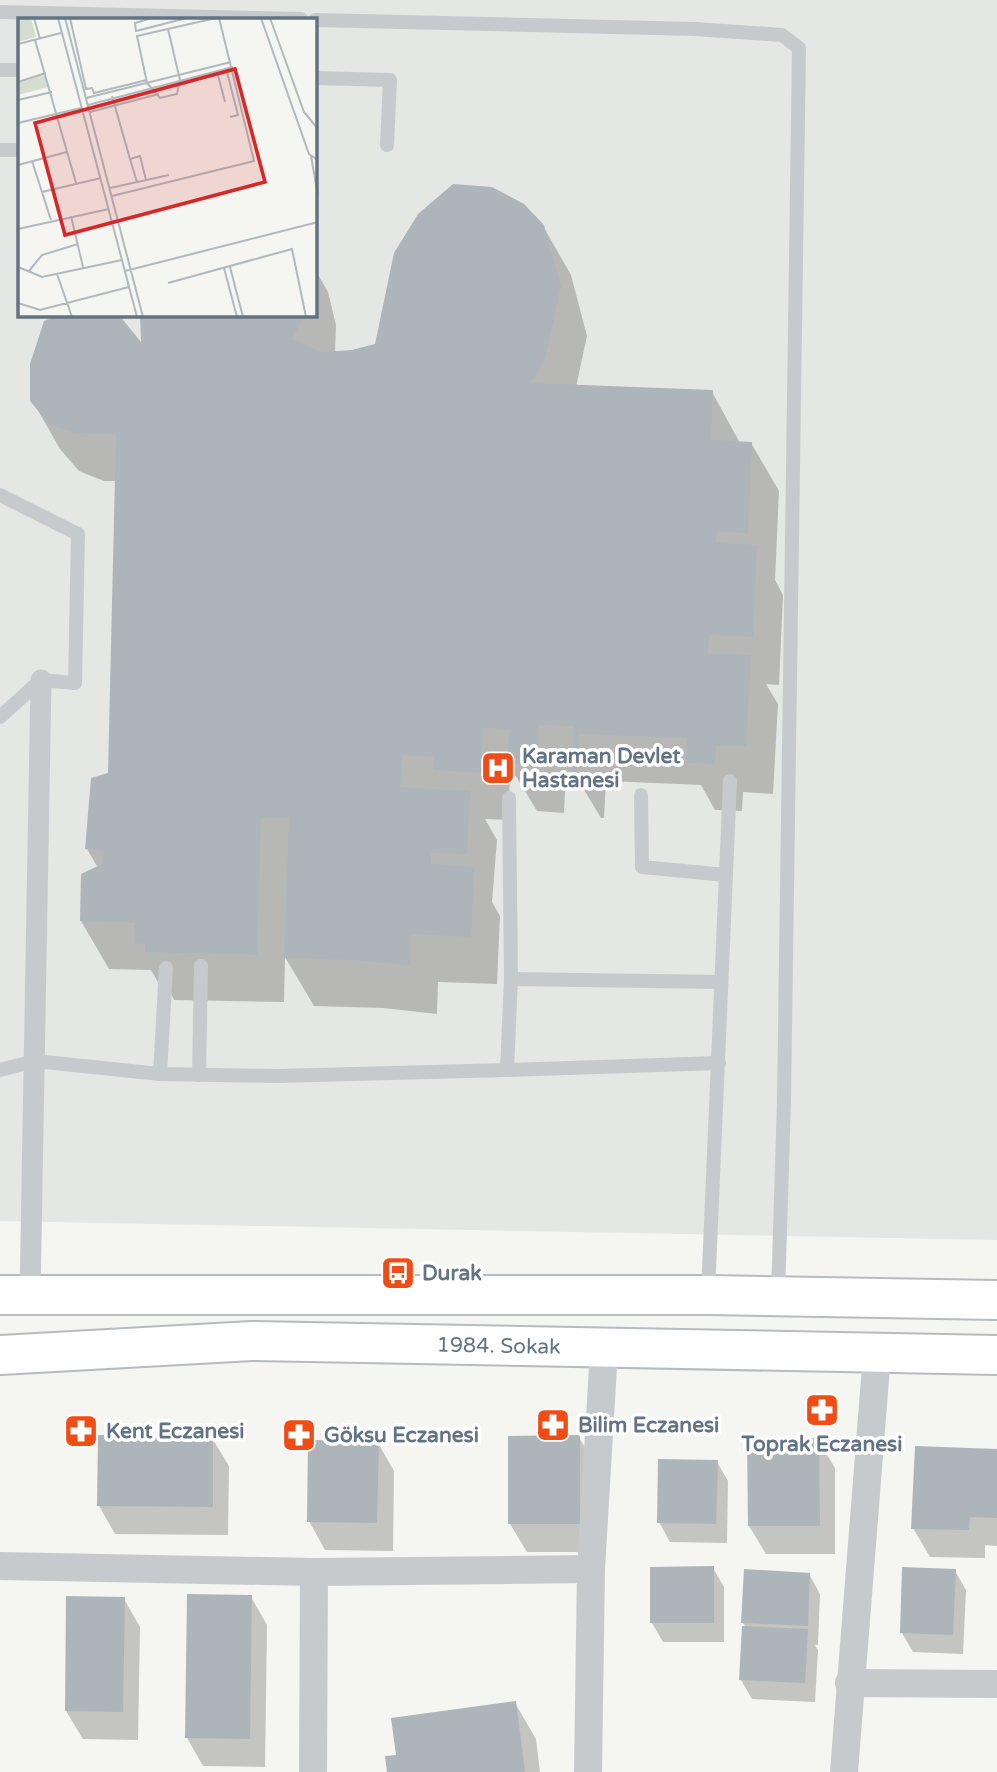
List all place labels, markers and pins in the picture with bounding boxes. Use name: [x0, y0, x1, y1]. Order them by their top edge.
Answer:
place label: Karaman Devlet Hastanesi: [522, 744, 680, 793]
hospital icon: Karaman Devlet Hastanesi: [479, 749, 517, 787]
bus stop icon: Durak: [379, 1254, 417, 1292]
place label: Durak: [422, 1261, 482, 1286]
pharmacy icon: Toprak Eczanesi: [803, 1391, 841, 1429]
pharmacy icon: Bilim Eczanesi: [534, 1406, 572, 1444]
pharmacy icon: Kent Eczanesi: [62, 1412, 100, 1450]
place label: Bilim Eczanesi: [578, 1413, 719, 1438]
pharmacy icon: Göksu Eczanesi: [280, 1416, 318, 1454]
place label: Kent Eczanesi: [106, 1419, 245, 1444]
place label: Göksu Eczanesi: [324, 1423, 479, 1448]
place label: Toprak Eczanesi: [741, 1432, 902, 1457]

